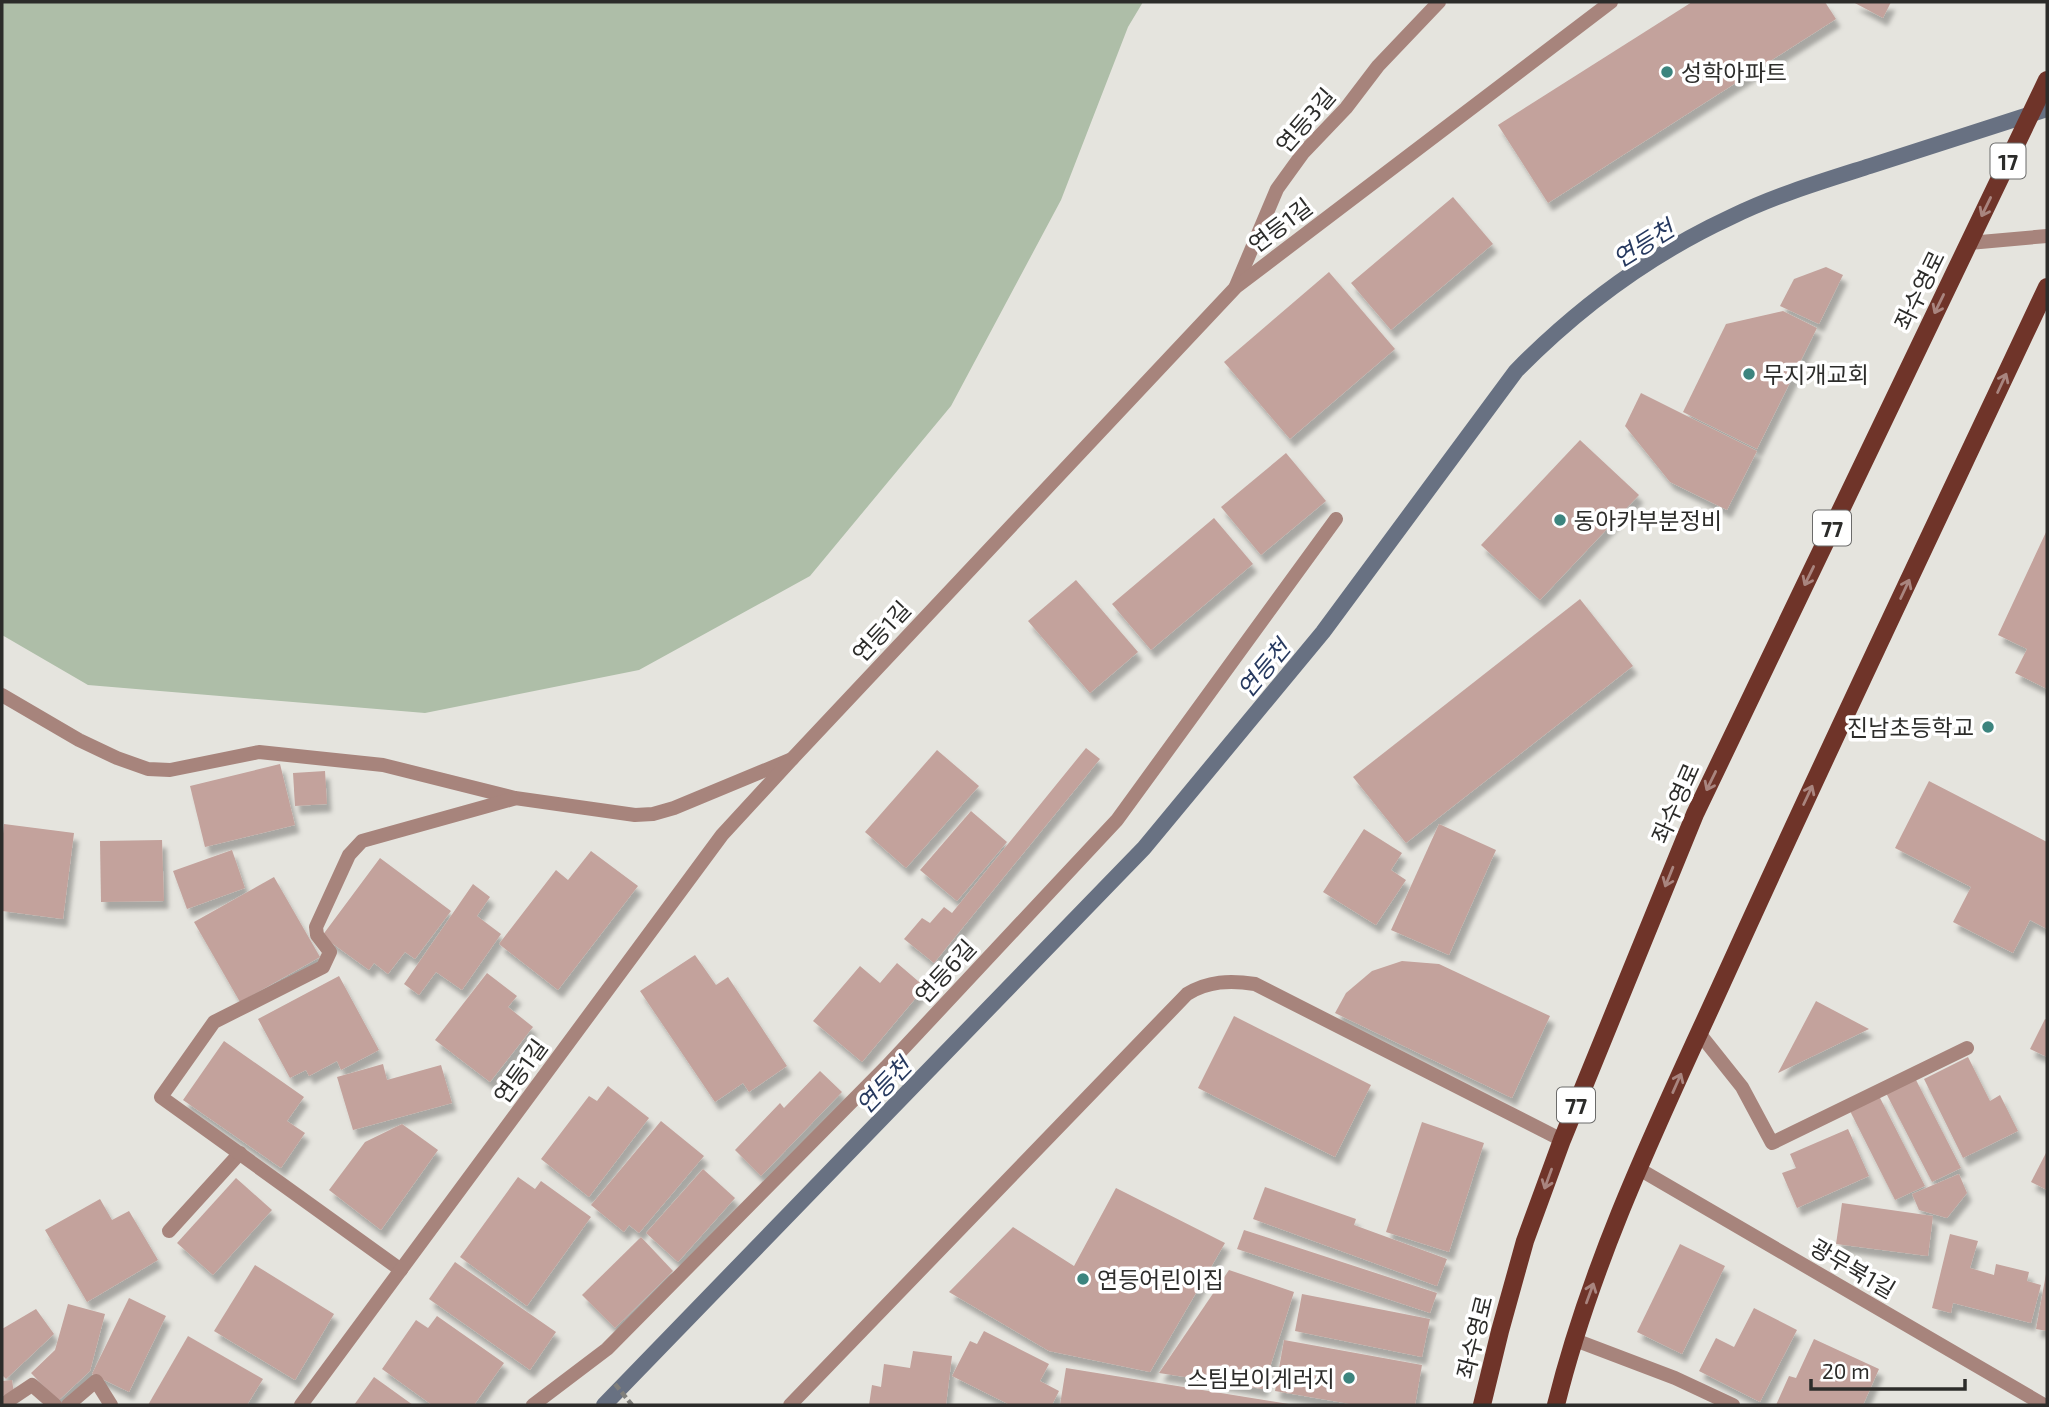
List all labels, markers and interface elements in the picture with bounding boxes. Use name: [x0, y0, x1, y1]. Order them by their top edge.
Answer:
place label: 성학아파트: [1681, 58, 1787, 86]
marker: 성학아파트: [1659, 64, 1675, 80]
street label: 연등3길: [1269, 82, 1341, 158]
road number: 17: [1990, 144, 2025, 178]
street label: 연등1길: [1243, 192, 1317, 258]
one-way arrow: [1978, 196, 1992, 217]
water label: 연등천: [1607, 212, 1681, 273]
street label: 좌수영로: [1888, 246, 1950, 334]
one-way arrow: [1932, 293, 1946, 314]
place label: 무지개교회: [1763, 360, 1869, 388]
marker: 무지개교회: [1741, 366, 1757, 382]
one-way arrow: [1996, 373, 2009, 394]
place label: 동아카부분정비: [1574, 506, 1722, 534]
road number: 77: [1813, 510, 1851, 546]
marker: 동아카부분정비: [1552, 512, 1568, 528]
one-way arrow: [1802, 565, 1816, 586]
one-way arrow: [1899, 579, 1912, 600]
street label: 연등1길: [846, 595, 916, 667]
water label: 연등천: [1231, 631, 1297, 703]
place label: 진남초등학교: [1847, 713, 1974, 741]
marker: 진남초등학교: [1980, 719, 1996, 735]
street label: 좌수영로: [1645, 759, 1705, 847]
one-way arrow: [1704, 770, 1717, 791]
one-way arrow: [1802, 785, 1815, 806]
one-way arrow: [1662, 866, 1675, 888]
street label: 연등6길: [909, 933, 981, 1009]
street label: 연등1길: [487, 1033, 553, 1109]
water label: 연등천: [850, 1049, 918, 1119]
one-way arrow: [1671, 1073, 1684, 1094]
road number: 77: [1557, 1088, 1595, 1122]
one-way arrow: [1541, 1168, 1553, 1190]
street label: 광무북1길: [1805, 1232, 1901, 1304]
place label: 연등어린이집: [1097, 1265, 1224, 1293]
marker: 연등어린이집: [1075, 1271, 1091, 1287]
one-way arrow: [1585, 1283, 1597, 1305]
street label: 좌수영로: [1450, 1293, 1498, 1381]
scale bar: [1811, 1348, 1965, 1392]
text: 20 m: [1822, 1358, 1870, 1383]
place label: 스팀보이게러지: [1187, 1364, 1335, 1392]
marker: 스팀보이게러지: [1341, 1370, 1357, 1386]

